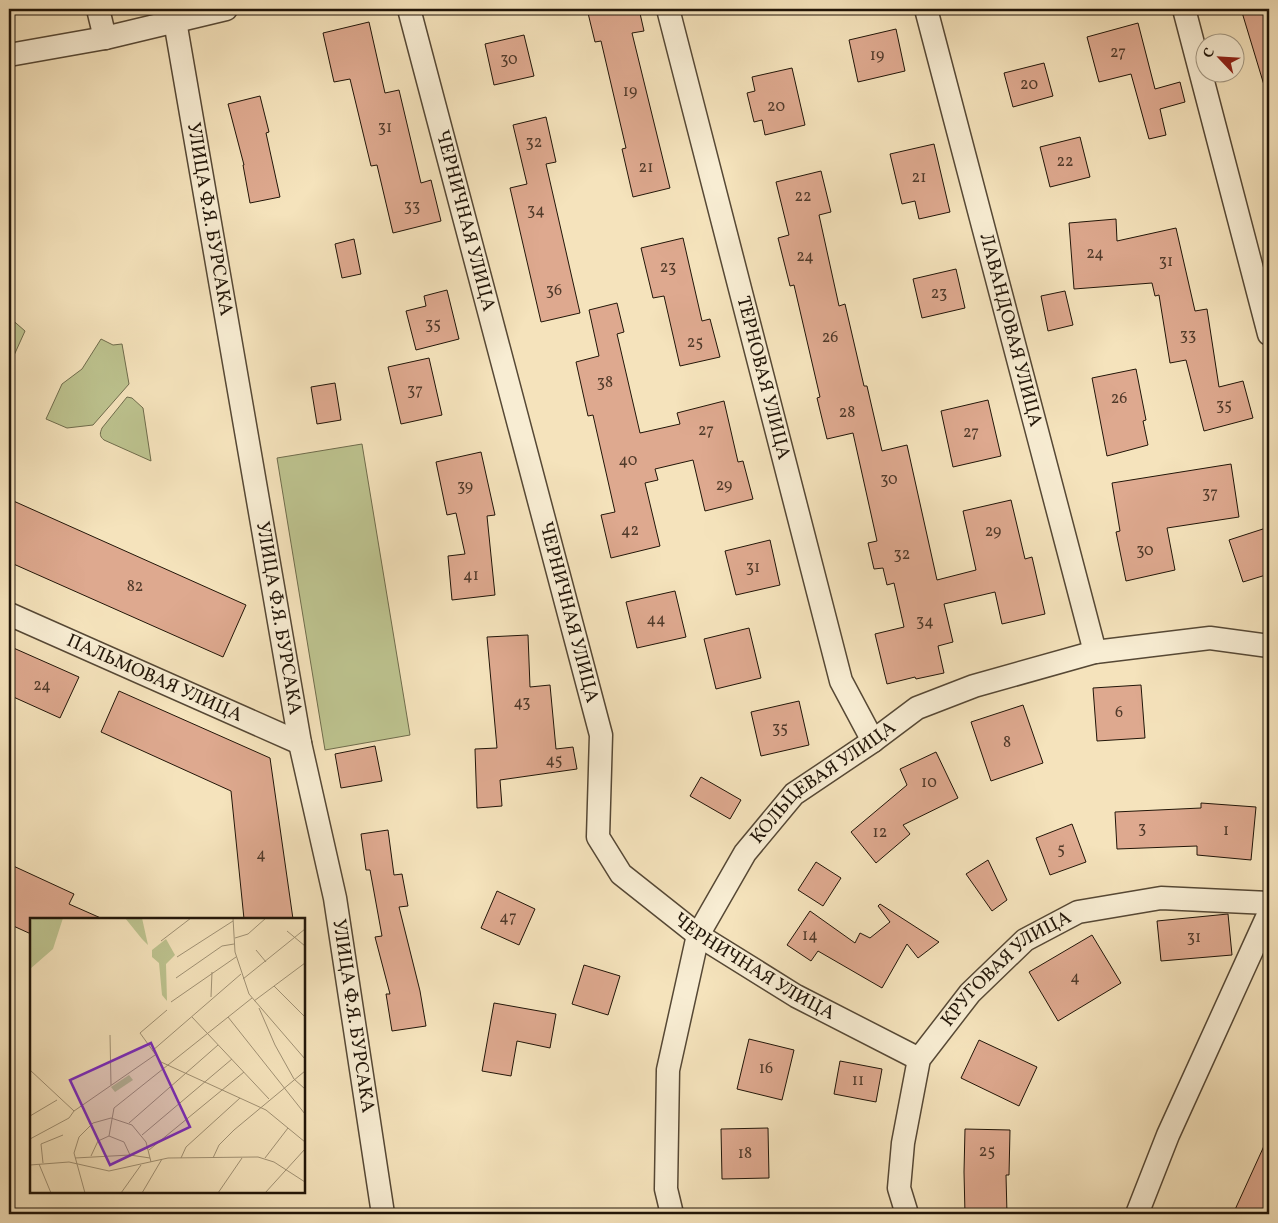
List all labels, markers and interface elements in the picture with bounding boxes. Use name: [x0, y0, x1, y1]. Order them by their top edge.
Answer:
north arrow: [1196, 32, 1246, 82]
house number: 27: [1110, 42, 1126, 64]
house number: 19: [870, 45, 884, 67]
text: С: [1199, 45, 1220, 61]
house number: 30: [500, 49, 518, 71]
house number: 20: [1020, 74, 1038, 96]
house number: 19: [623, 81, 637, 103]
house number: 20: [767, 96, 785, 118]
house number: 31: [378, 117, 392, 139]
street label: УЛИЦА Ф.Я. БУРСАКА: [180, 120, 239, 318]
street label: ЧЕРНИЧНАЯ УЛИЦА: [429, 127, 501, 314]
house number: 32: [526, 132, 542, 154]
house number: 22: [1056, 151, 1074, 173]
house number: 21: [639, 157, 653, 179]
house number: 21: [912, 167, 926, 189]
house number: 22: [794, 186, 812, 208]
house number: 33: [404, 196, 420, 218]
house number: 34: [527, 200, 545, 222]
street label: ЛАВАНДОВАЯ УЛИЦА: [972, 230, 1048, 430]
house number: 24: [1086, 243, 1104, 265]
house number: 24: [796, 246, 814, 268]
house number: 31: [1159, 251, 1173, 273]
house number: 23: [660, 257, 676, 279]
house number: 36: [546, 280, 562, 302]
house number: 23: [931, 283, 947, 305]
street label: ТЕРНОВАЯ УЛИЦА: [729, 293, 796, 462]
house number: 35: [425, 314, 441, 336]
house number: 33: [1180, 325, 1196, 347]
house number: 26: [822, 327, 838, 349]
house number: 25: [687, 332, 703, 354]
house number: 38: [597, 372, 613, 394]
house number: 37: [407, 380, 423, 402]
house number: 26: [1111, 388, 1127, 410]
house number: 35: [1216, 395, 1232, 417]
house number: 28: [839, 402, 855, 424]
house number: 27: [698, 420, 714, 442]
house number: 27: [963, 422, 979, 444]
house number: 40: [619, 450, 637, 472]
house number: 30: [880, 469, 898, 491]
house number: 29: [716, 475, 732, 497]
house number: 39: [457, 476, 473, 498]
house number: 37: [1202, 483, 1218, 505]
street label: УЛИЦА Ф.Я. БУРСАКА: [249, 519, 308, 717]
street label: ЧЕРНИЧНАЯ УЛИЦА: [532, 519, 605, 706]
house number: 42: [621, 520, 639, 542]
house number: 29: [985, 521, 1001, 543]
house number: 30: [1136, 540, 1154, 562]
house number: 32: [894, 544, 910, 566]
house number: 31: [746, 557, 760, 579]
house number: 41: [463, 565, 479, 587]
house number: 82: [127, 576, 143, 598]
house number: 44: [646, 609, 666, 631]
house number: 34: [916, 611, 934, 633]
street label: ПАЛЬМОВАЯ УЛИЦА: [62, 628, 246, 729]
house number: 24: [33, 675, 51, 697]
house number: 43: [513, 692, 531, 714]
house number: 6: [1115, 702, 1123, 724]
street label: КОЛЬЦЕВАЯ УЛИЦА: [745, 715, 902, 850]
house number: 35: [772, 718, 788, 740]
house number: 8: [1003, 732, 1011, 754]
house number: 45: [546, 750, 562, 772]
house number: 10: [921, 772, 937, 794]
house number: 3: [1138, 818, 1146, 840]
house number: 1: [1223, 820, 1229, 842]
house number: 12: [873, 822, 887, 844]
house number: 5: [1057, 839, 1065, 861]
house number: 4: [256, 844, 266, 866]
street label: КРУГОВАЯ УЛИЦА: [935, 905, 1076, 1033]
house number: 47: [499, 907, 517, 929]
street label: ЧЕРНИЧНАЯ УЛИЦА: [667, 907, 839, 1027]
street label: УЛИЦА Ф.Я. БУРСАКА: [325, 917, 380, 1115]
inset map: [30, 918, 305, 1193]
house number: 14: [802, 925, 818, 947]
house number: 31: [1187, 927, 1201, 949]
house number: 4: [1070, 967, 1080, 989]
house number: 16: [759, 1058, 773, 1080]
house number: 11: [852, 1070, 864, 1092]
house number: 25: [979, 1141, 995, 1163]
house number: 18: [738, 1143, 752, 1165]

